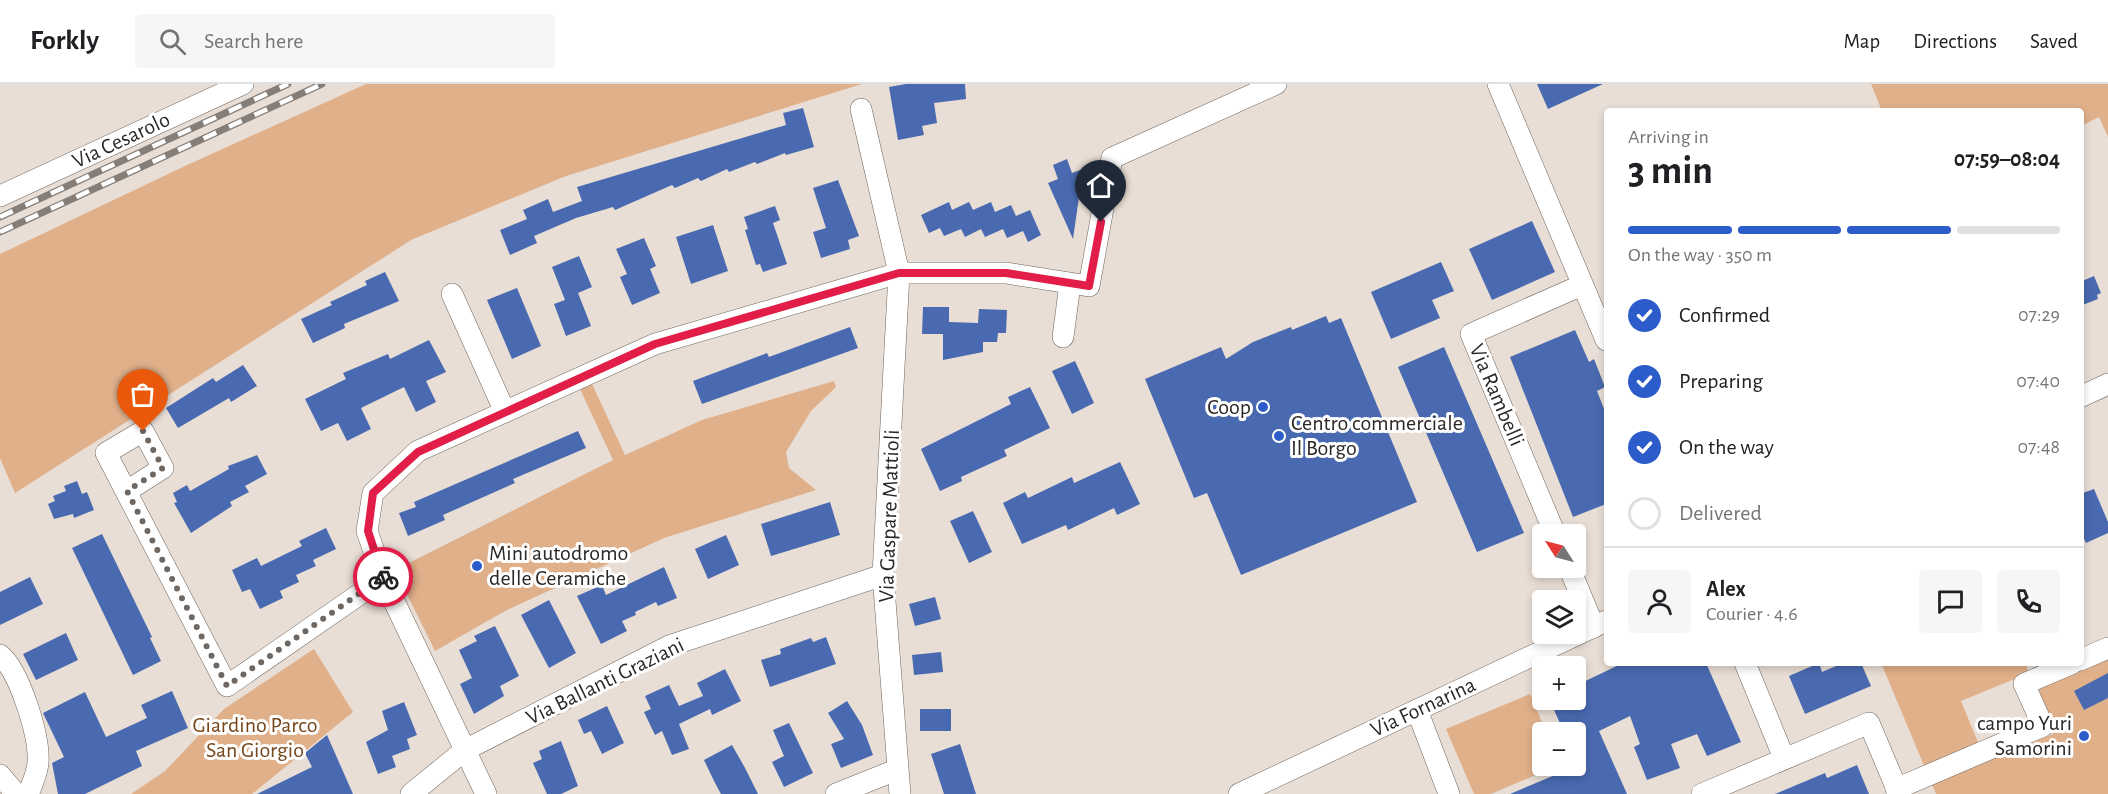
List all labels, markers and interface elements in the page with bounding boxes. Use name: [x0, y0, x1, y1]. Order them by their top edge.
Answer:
search box: [135, 14, 555, 68]
icon: search: [156, 25, 189, 58]
text: Forkly: [30, 27, 99, 55]
text: Search here: [204, 30, 303, 52]
text: Map: [1844, 31, 1880, 52]
text: Directions: [1913, 31, 1997, 52]
text: Saved: [2030, 31, 2078, 52]
street label: Via Cesarolo: [69, 108, 173, 172]
text: Arriving in: [1628, 127, 1709, 147]
text: 07:59–08:04: [1954, 148, 2060, 170]
text: 3 min: [1628, 152, 1713, 191]
pin: [1075, 160, 1126, 222]
icon: home: [1084, 169, 1117, 202]
text: On the way · 350 m: [1628, 245, 1772, 265]
icon: check: [1628, 299, 1661, 332]
text: Confirmed: [1679, 304, 1770, 326]
text: 07:29: [2018, 305, 2060, 325]
street label: Via Rambelli: [1466, 341, 1528, 449]
icon: check: [1628, 365, 1661, 398]
pin: [117, 369, 168, 431]
text: Preparing: [1679, 370, 1763, 392]
text: 07:40: [2016, 371, 2060, 391]
icon: bag: [126, 378, 159, 411]
place label: Coop: [1207, 396, 1251, 418]
marker: Coop: [1256, 400, 1270, 414]
place label: Centro commerciale Il Borgo: [1291, 412, 1463, 459]
street label: Via Gaspare Mattioli: [875, 429, 903, 603]
marker: Centro commerciale Il Borgo: [1272, 429, 1286, 443]
icon: check: [1628, 431, 1661, 464]
text: On the way: [1679, 436, 1774, 458]
text: 07:48: [2017, 437, 2060, 457]
text: Delivered: [1679, 502, 1762, 524]
north arrow: [1532, 524, 1586, 578]
map controls: [1532, 524, 1586, 776]
place label: Mini autodromo delle Ceramiche: [489, 542, 628, 589]
courier: [353, 547, 413, 607]
marker: Mini autodromo delle Ceramiche: [470, 559, 484, 573]
icon: bike: [367, 561, 400, 594]
button: person: [1628, 570, 1691, 633]
button: chat: [1919, 570, 1982, 633]
button: phone: [1997, 570, 2060, 633]
text: Alex: [1706, 578, 1746, 600]
button: layers: [1532, 590, 1586, 644]
text: Courier · 4.6: [1706, 604, 1798, 624]
street label: Via Ballanti Graziani: [523, 633, 687, 729]
button: +: [1532, 656, 1586, 710]
street label: Via Fornarina: [1367, 673, 1479, 741]
place label: campo Yuri Samorini: [1977, 712, 2072, 759]
park label: Giardino Parco San Giorgio: [192, 714, 318, 761]
button: −: [1532, 722, 1586, 776]
marker: campo Yuri Samorini: [2077, 729, 2091, 743]

